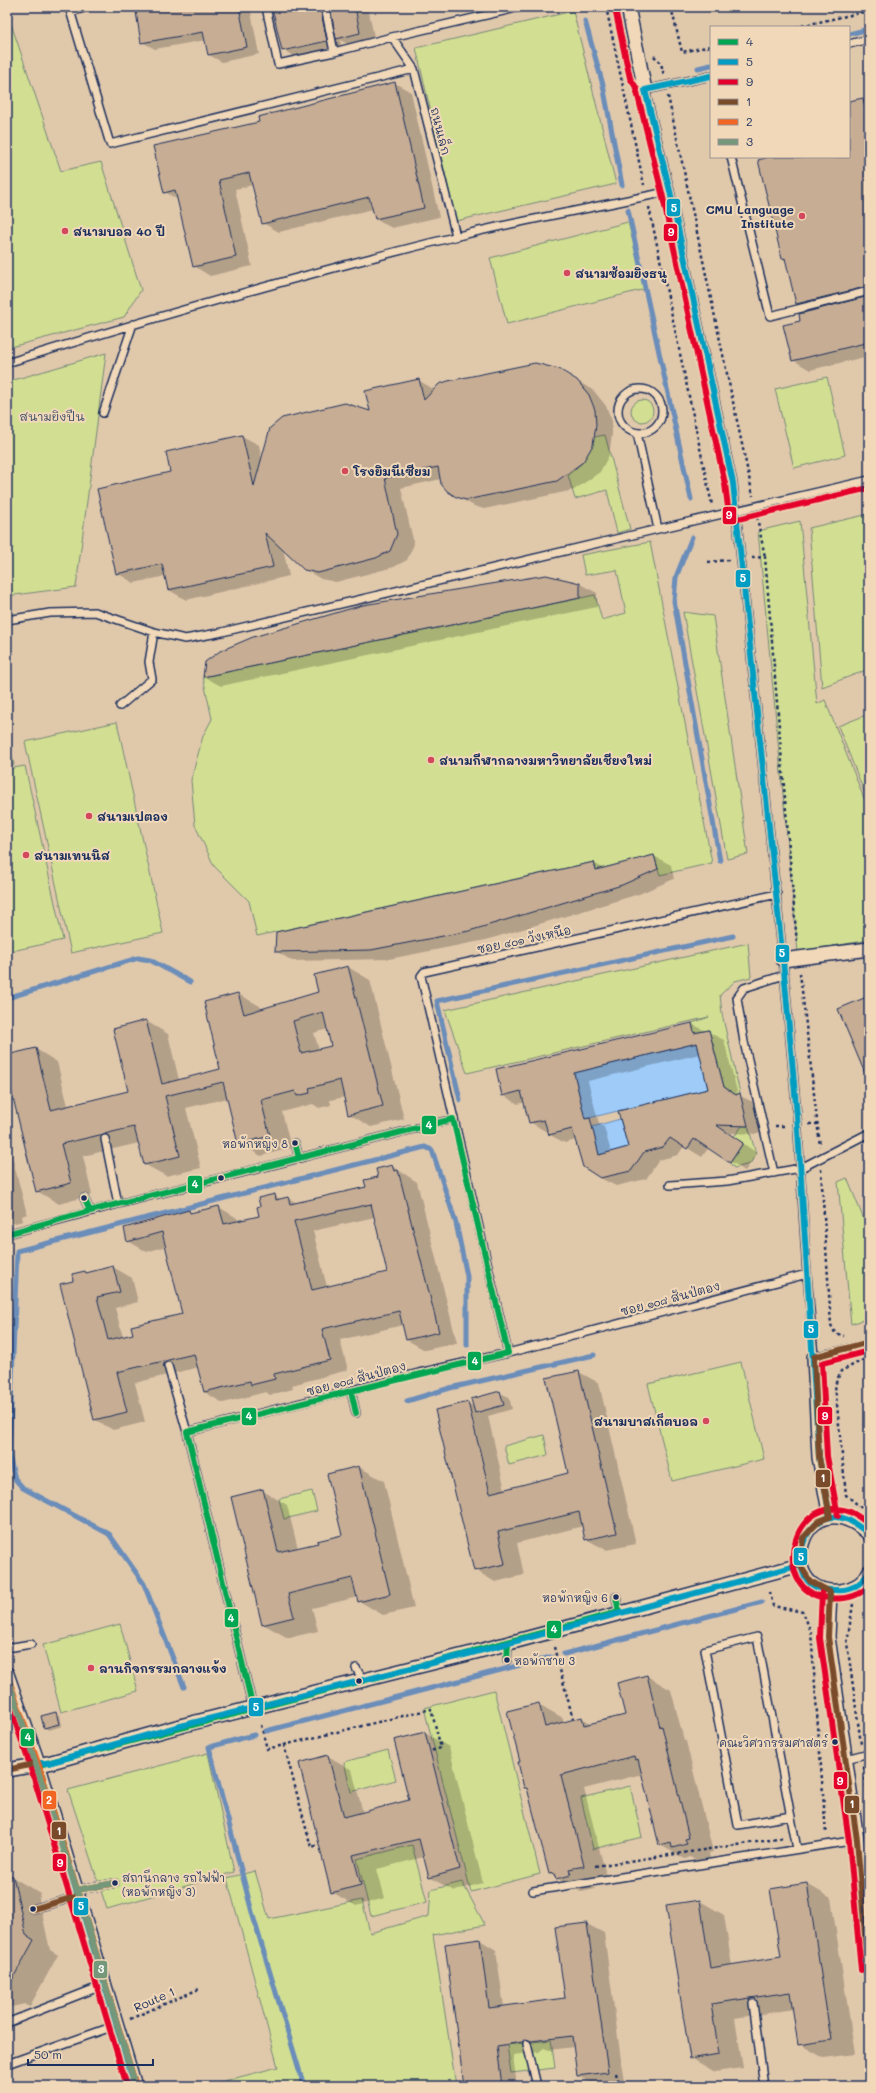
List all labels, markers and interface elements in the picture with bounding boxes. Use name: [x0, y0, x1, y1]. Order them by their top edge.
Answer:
legend: [710, 26, 850, 158]
text: 4: [746, 33, 753, 49]
text: 5: [746, 53, 753, 69]
text: 9: [746, 73, 753, 89]
text: 1: [746, 93, 751, 109]
street label: ถนนเล็ก: [427, 105, 455, 157]
text: 2: [746, 113, 753, 129]
text: 3: [746, 133, 753, 149]
line badge: 5: [666, 198, 681, 217]
text: 5: [671, 200, 678, 215]
place label: CMU Language Institute: [706, 201, 794, 231]
marker: CMU Language Institute: [797, 211, 807, 221]
place label: สนามบอล 40 ปี: [73, 223, 165, 239]
line badge: 9: [663, 223, 678, 242]
text: 9: [668, 224, 675, 239]
marker: สนามบอล 40 ปี: [60, 226, 70, 236]
place label: สนามซ้อมยิงธนู: [575, 265, 667, 283]
marker: สนามซ้อมยิงธนู: [562, 268, 572, 278]
park label: สนามยิงปืน: [19, 408, 85, 424]
place label: โรงยิมนีเซียม: [352, 463, 430, 479]
marker: โรงยิมนีเซียม: [340, 466, 350, 476]
line badge: 9: [722, 506, 737, 525]
text: 9: [726, 507, 733, 522]
line badge: 5: [735, 569, 751, 588]
text: 5: [740, 570, 747, 585]
place label: สนามกีฬากลางมหาวิทยาลัยเชียงใหม่: [439, 752, 652, 768]
marker: สนามกีฬากลางมหาวิทยาลัยเชียงใหม่: [426, 755, 436, 765]
place label: สนามเปตอง: [97, 808, 168, 824]
marker: สนามเปตอง: [84, 811, 94, 821]
place label: สนามเทนนิส: [34, 847, 110, 863]
marker: สนามเทนนิส: [21, 850, 31, 860]
street label: ซอย ๔๐๑ วังเหนึอ: [475, 921, 573, 957]
line badge: 5: [775, 944, 790, 963]
text: 5: [779, 945, 786, 960]
line badge: 4: [421, 1115, 437, 1135]
text: 4: [426, 1117, 433, 1132]
place label: หอพักหญิง 8: [222, 1135, 288, 1151]
marker: หอพักหญิง 8: [290, 1138, 300, 1148]
unlabelled marker: [216, 1173, 226, 1183]
line badge: 4: [187, 1175, 203, 1194]
text: 4: [192, 1176, 199, 1191]
unlabelled marker: [79, 1193, 89, 1203]
street label: ซอย ๑๐๘ สันป่ตอง: [618, 1277, 722, 1319]
line badge: 5: [803, 1320, 819, 1339]
text: 5: [808, 1321, 815, 1336]
line badge: 4: [467, 1351, 482, 1371]
text: 4: [472, 1353, 479, 1368]
street label: ซอย ๑๐๘ สันป่ตอง: [304, 1357, 408, 1399]
line badge: 9: [817, 1406, 833, 1425]
line badge: 4: [241, 1407, 257, 1426]
text: 4: [246, 1408, 253, 1423]
text: 9: [822, 1408, 829, 1423]
place label: สนามบาสเก็ตบอล: [594, 1412, 698, 1429]
marker: สนามบาสเก็ตบอล: [701, 1416, 711, 1426]
line badge: 1: [815, 1469, 831, 1488]
text: 1: [821, 1470, 825, 1485]
line badge: 5: [793, 1547, 808, 1566]
text: 5: [798, 1549, 805, 1564]
place label: หอพักหญิง 6: [542, 1589, 608, 1605]
marker: หอพักหญิง 6: [611, 1592, 621, 1602]
line badge: 4: [224, 1608, 239, 1628]
text: 4: [228, 1610, 235, 1625]
line badge: 4: [546, 1620, 562, 1639]
text: 4: [551, 1621, 558, 1636]
place label: หอพักชาย 3: [514, 1652, 576, 1668]
marker: หอพักชาย 3: [502, 1655, 512, 1665]
place label: ลานกิจกรรมกลางแจ้ง: [99, 1660, 227, 1676]
marker: ลานกิจกรรมกลางแจ้ง: [86, 1663, 96, 1673]
unlabelled marker: [354, 1676, 364, 1686]
line badge: 5: [248, 1697, 264, 1717]
text: 5: [253, 1699, 260, 1714]
line badge: 4: [20, 1728, 35, 1747]
text: 4: [25, 1729, 32, 1744]
place label: คณะวิศวกรรมศาสตร์: [719, 1734, 828, 1750]
marker: คณะวิศวกรรมศาสตร์: [830, 1737, 840, 1747]
line badge: 9: [833, 1771, 848, 1790]
text: 9: [837, 1773, 844, 1788]
line badge: 2: [42, 1790, 57, 1810]
text: 2: [46, 1792, 52, 1807]
line badge: 1: [844, 1795, 860, 1814]
text: 1: [850, 1796, 854, 1811]
line badge: 1: [51, 1821, 67, 1840]
text: 1: [57, 1823, 61, 1838]
line badge: 9: [52, 1853, 67, 1872]
text: 9: [57, 1855, 64, 1870]
place label: สถานีกลาง รถไฟฟ้า (หอพักหญิง 3): [122, 1869, 225, 1899]
marker: สถานีกลาง รถไฟฟ้า (หอพักหญิง 3): [110, 1878, 120, 1888]
line badge: 5: [73, 1897, 89, 1916]
text: 5: [78, 1898, 85, 1913]
unlabelled marker: [28, 1904, 38, 1914]
line badge: 3: [93, 1960, 108, 1979]
text: 3: [98, 1961, 105, 1976]
street label: Route 1: [131, 1983, 177, 2015]
scale bar: [28, 2041, 153, 2067]
text: 50 m: [34, 2046, 62, 2062]

